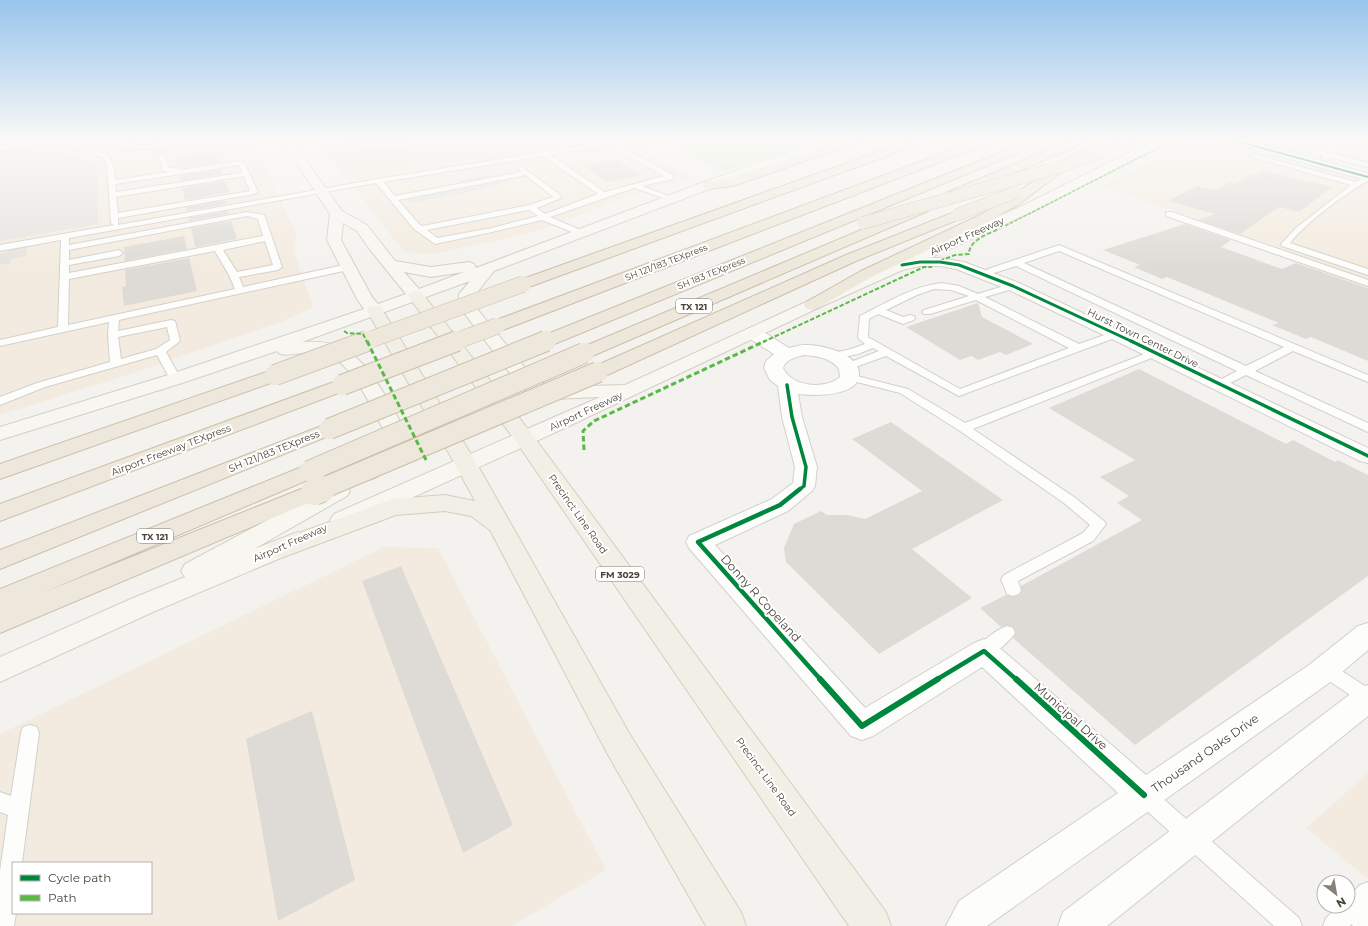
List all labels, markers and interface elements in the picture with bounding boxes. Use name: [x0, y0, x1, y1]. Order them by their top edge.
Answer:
street label: Airport Freeway: [928, 214, 1006, 258]
street label: SH 121/183 TEXpress: [623, 241, 709, 283]
street label: SH 183 TEXpress: [675, 254, 747, 292]
road number: TX 121: [676, 299, 712, 313]
street label: Hurst Town Center Drive: [1085, 305, 1201, 371]
street label: Airport Freeway: [547, 388, 625, 434]
street label: Airport Freeway TEXpress: [109, 421, 233, 479]
street label: SH 121/183 TEXpress: [227, 427, 321, 475]
street label: Precinct Line Road: [546, 472, 610, 556]
street label: Airport Freeway: [251, 521, 329, 565]
road number: TX 121: [137, 529, 173, 543]
street label: Donny R Copeland: [718, 551, 804, 645]
road number: FM 3029: [596, 567, 644, 581]
street label: Municipal Drive: [1031, 679, 1111, 753]
street label: Thousand Oaks Drive: [1148, 710, 1262, 796]
street label: Precinct Line Road: [733, 735, 799, 819]
legend: [12, 862, 152, 914]
text: Cycle path: [48, 870, 111, 885]
north arrow: [1316, 874, 1356, 914]
text: Path: [48, 890, 77, 905]
text: N: [1334, 894, 1349, 911]

